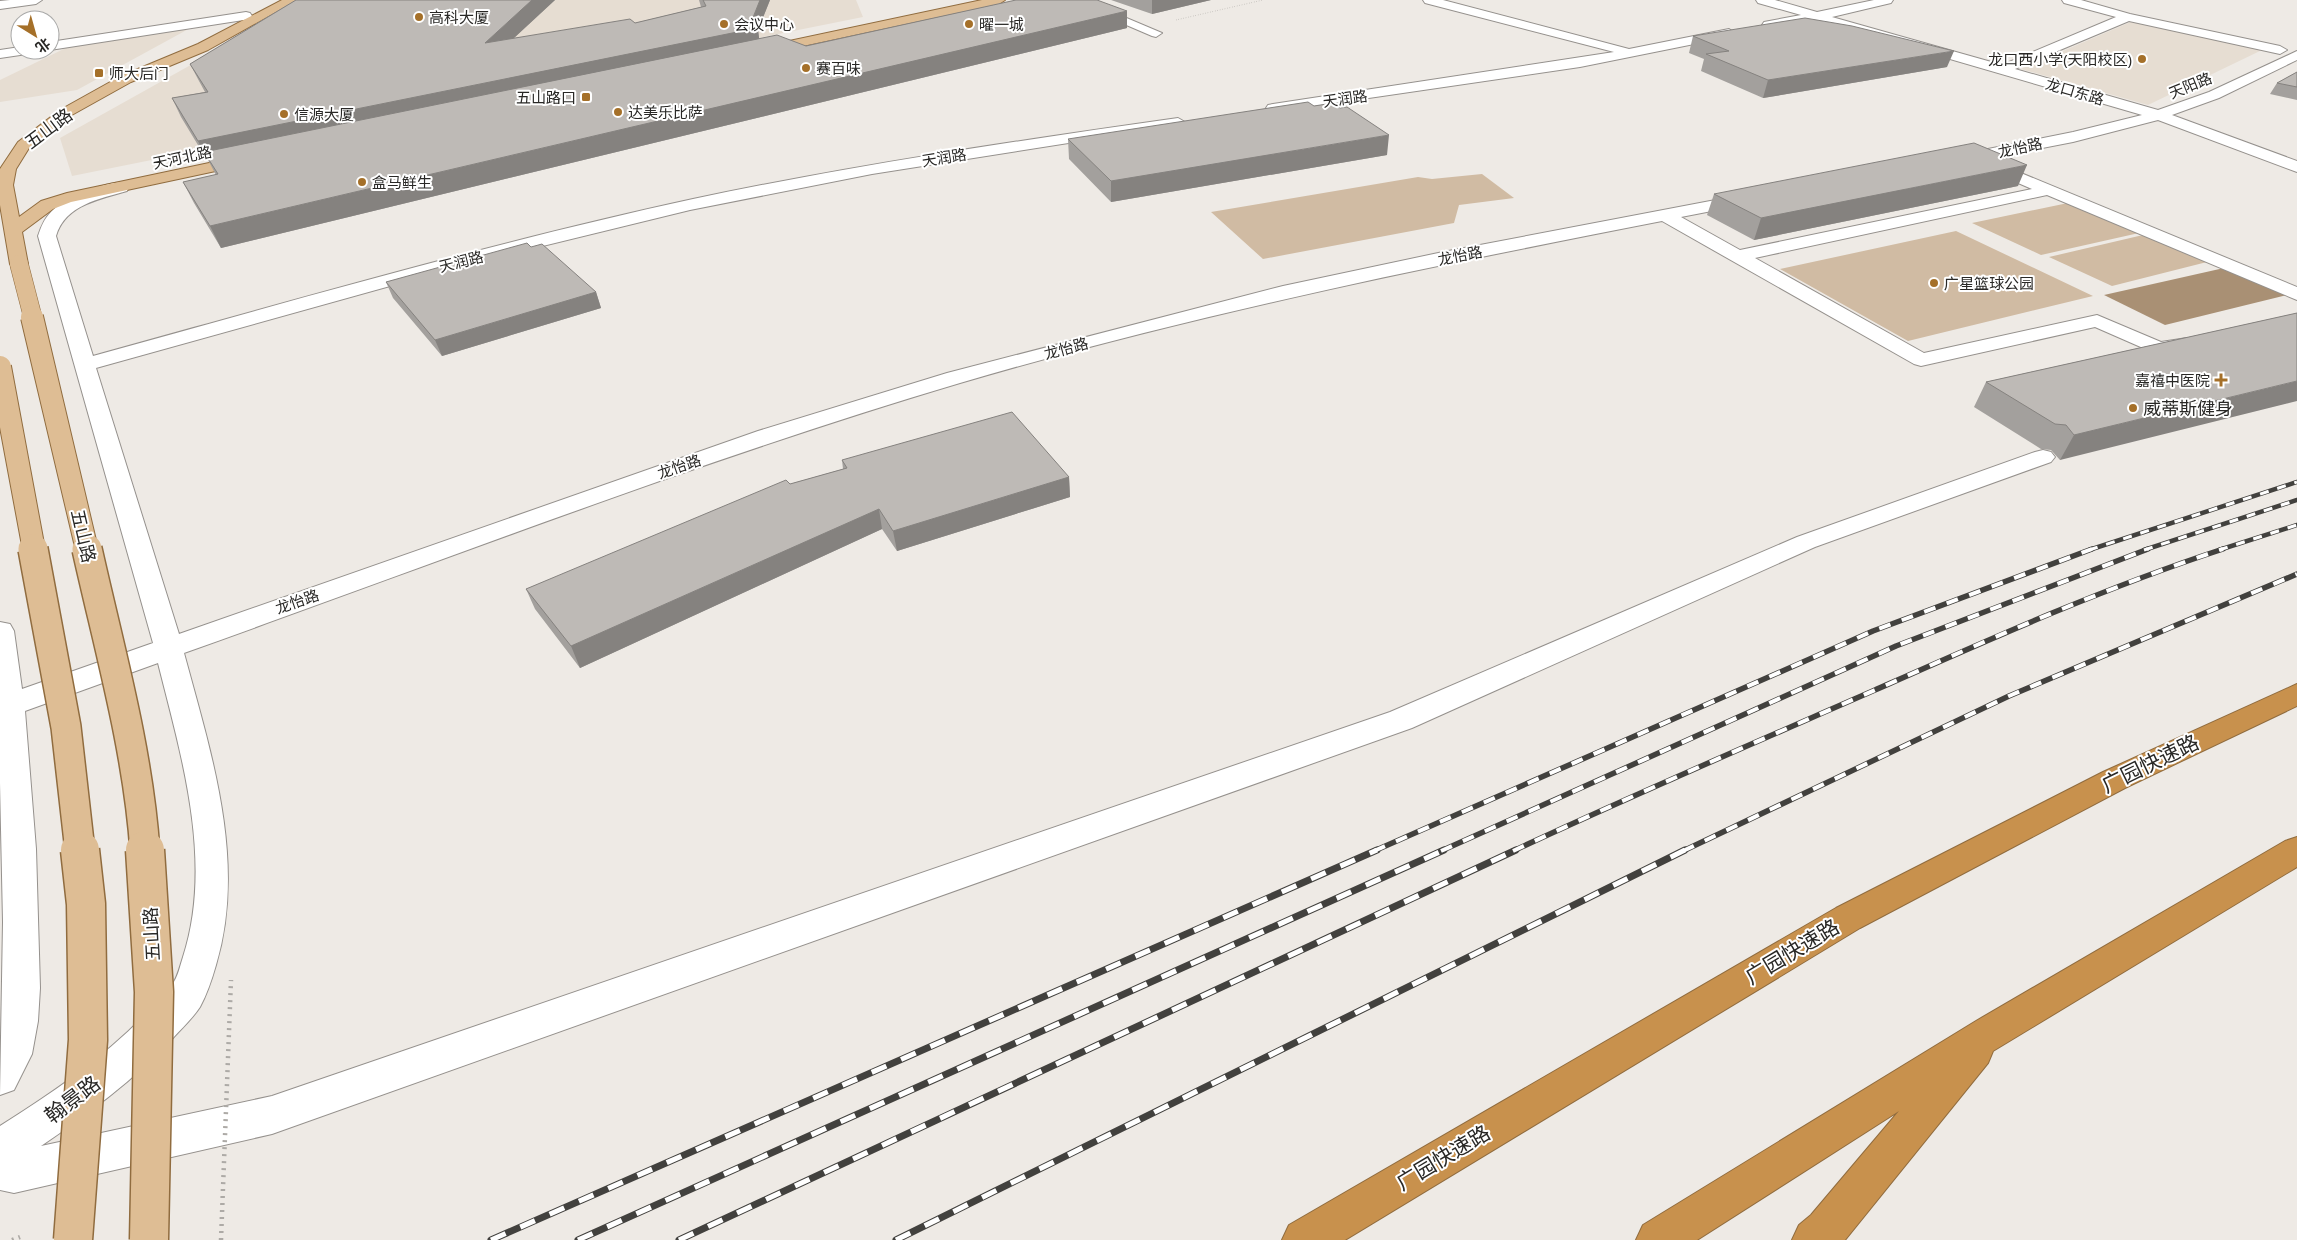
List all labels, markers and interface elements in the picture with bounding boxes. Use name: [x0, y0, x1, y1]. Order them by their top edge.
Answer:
place label: 高科大厦: [429, 7, 489, 27]
north arrow: [10, 10, 60, 60]
marker: 高科大厦: [413, 11, 425, 23]
place label: 会议中心: [734, 14, 794, 34]
place label: 曜一城: [979, 14, 1024, 34]
marker: 会议中心: [718, 18, 730, 30]
marker: 曜一城: [963, 18, 975, 30]
text: 北: [32, 34, 54, 58]
place label: 龙口西小学(天阳校区): [1988, 49, 2132, 69]
marker: 龙口西小学(天阳校区): [2136, 53, 2148, 65]
place label: 赛百味: [816, 58, 861, 78]
marker: 赛百味: [800, 62, 812, 74]
place label: 师大后门: [109, 63, 169, 83]
marker: 师大后门: [93, 67, 105, 79]
street label: 天阳路: [2165, 67, 2215, 103]
street label: 龙口东路: [2043, 73, 2107, 109]
street label: 天润路: [1321, 85, 1369, 111]
place label: 五山路口: [516, 87, 576, 107]
marker: 五山路口: [580, 91, 592, 103]
street label: 五山路: [19, 102, 77, 154]
place label: 达美乐比萨: [628, 102, 703, 122]
place label: 信源大厦: [294, 104, 354, 124]
marker: 达美乐比萨: [612, 106, 624, 118]
marker: 信源大厦: [278, 108, 290, 120]
street label: 龙怡路: [1996, 133, 2044, 161]
street label: 天河北路: [151, 141, 213, 173]
street label: 天润路: [920, 144, 968, 170]
place label: 盒马鲜生: [372, 172, 432, 192]
marker: 盒马鲜生: [356, 176, 368, 188]
street label: 龙怡路: [1436, 241, 1484, 269]
street label: 天润路: [437, 246, 485, 276]
place label: 广星篮球公园: [1944, 273, 2034, 293]
marker: 广星篮球公园: [1928, 277, 1940, 289]
street label: 龙怡路: [1042, 333, 1090, 363]
place label: 嘉禧中医院: [2135, 370, 2210, 390]
marker: 嘉禧中医院: [2214, 373, 2228, 387]
place label: 威蒂斯健身: [2143, 396, 2233, 420]
marker: 威蒂斯健身: [2127, 402, 2139, 414]
street label: 龙怡路: [654, 449, 704, 483]
street label: 五山路: [66, 507, 102, 565]
street label: 龙怡路: [272, 584, 322, 618]
street label: 广园快速路: [2097, 727, 2203, 799]
street label: 五山路: [138, 906, 164, 962]
street label: 广园快速路: [1740, 912, 1844, 990]
street label: 翰景路: [38, 1069, 106, 1129]
street label: 广园快速路: [1391, 1118, 1495, 1196]

